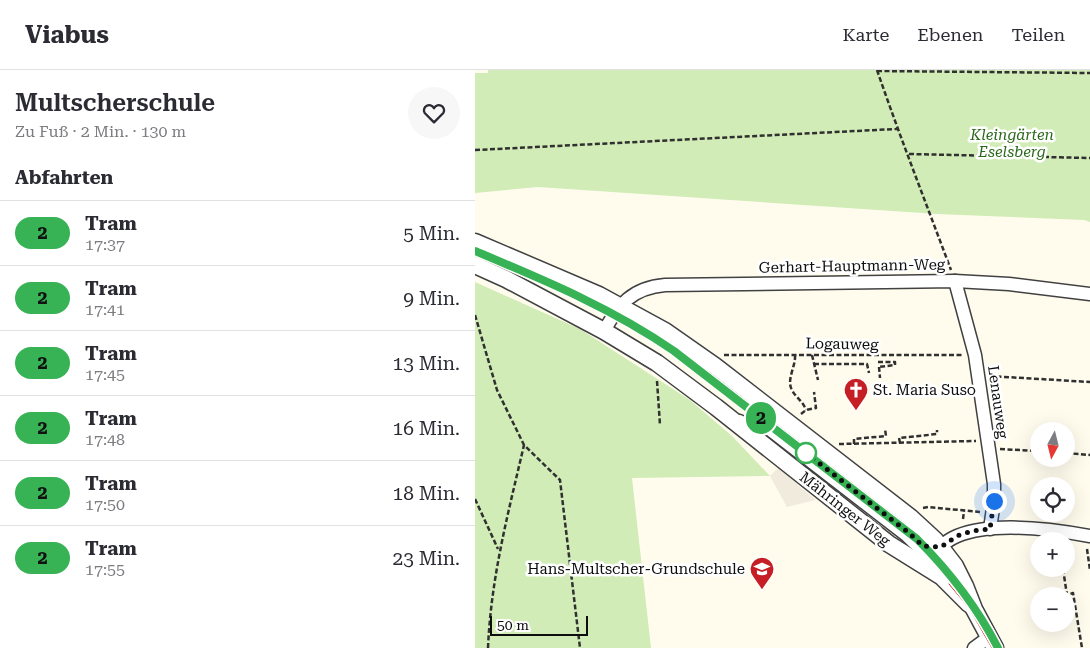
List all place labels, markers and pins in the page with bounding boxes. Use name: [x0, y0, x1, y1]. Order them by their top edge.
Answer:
church icon: St. Maria Suso: [843, 377, 869, 411]
place label: St. Maria Suso: [873, 381, 976, 399]
unlabelled marker: [795, 442, 817, 464]
school or university icon: Hans-Multscher-Grundschule: [749, 556, 775, 590]
place label: Hans-Multscher-Grundschule: [527, 560, 745, 578]

